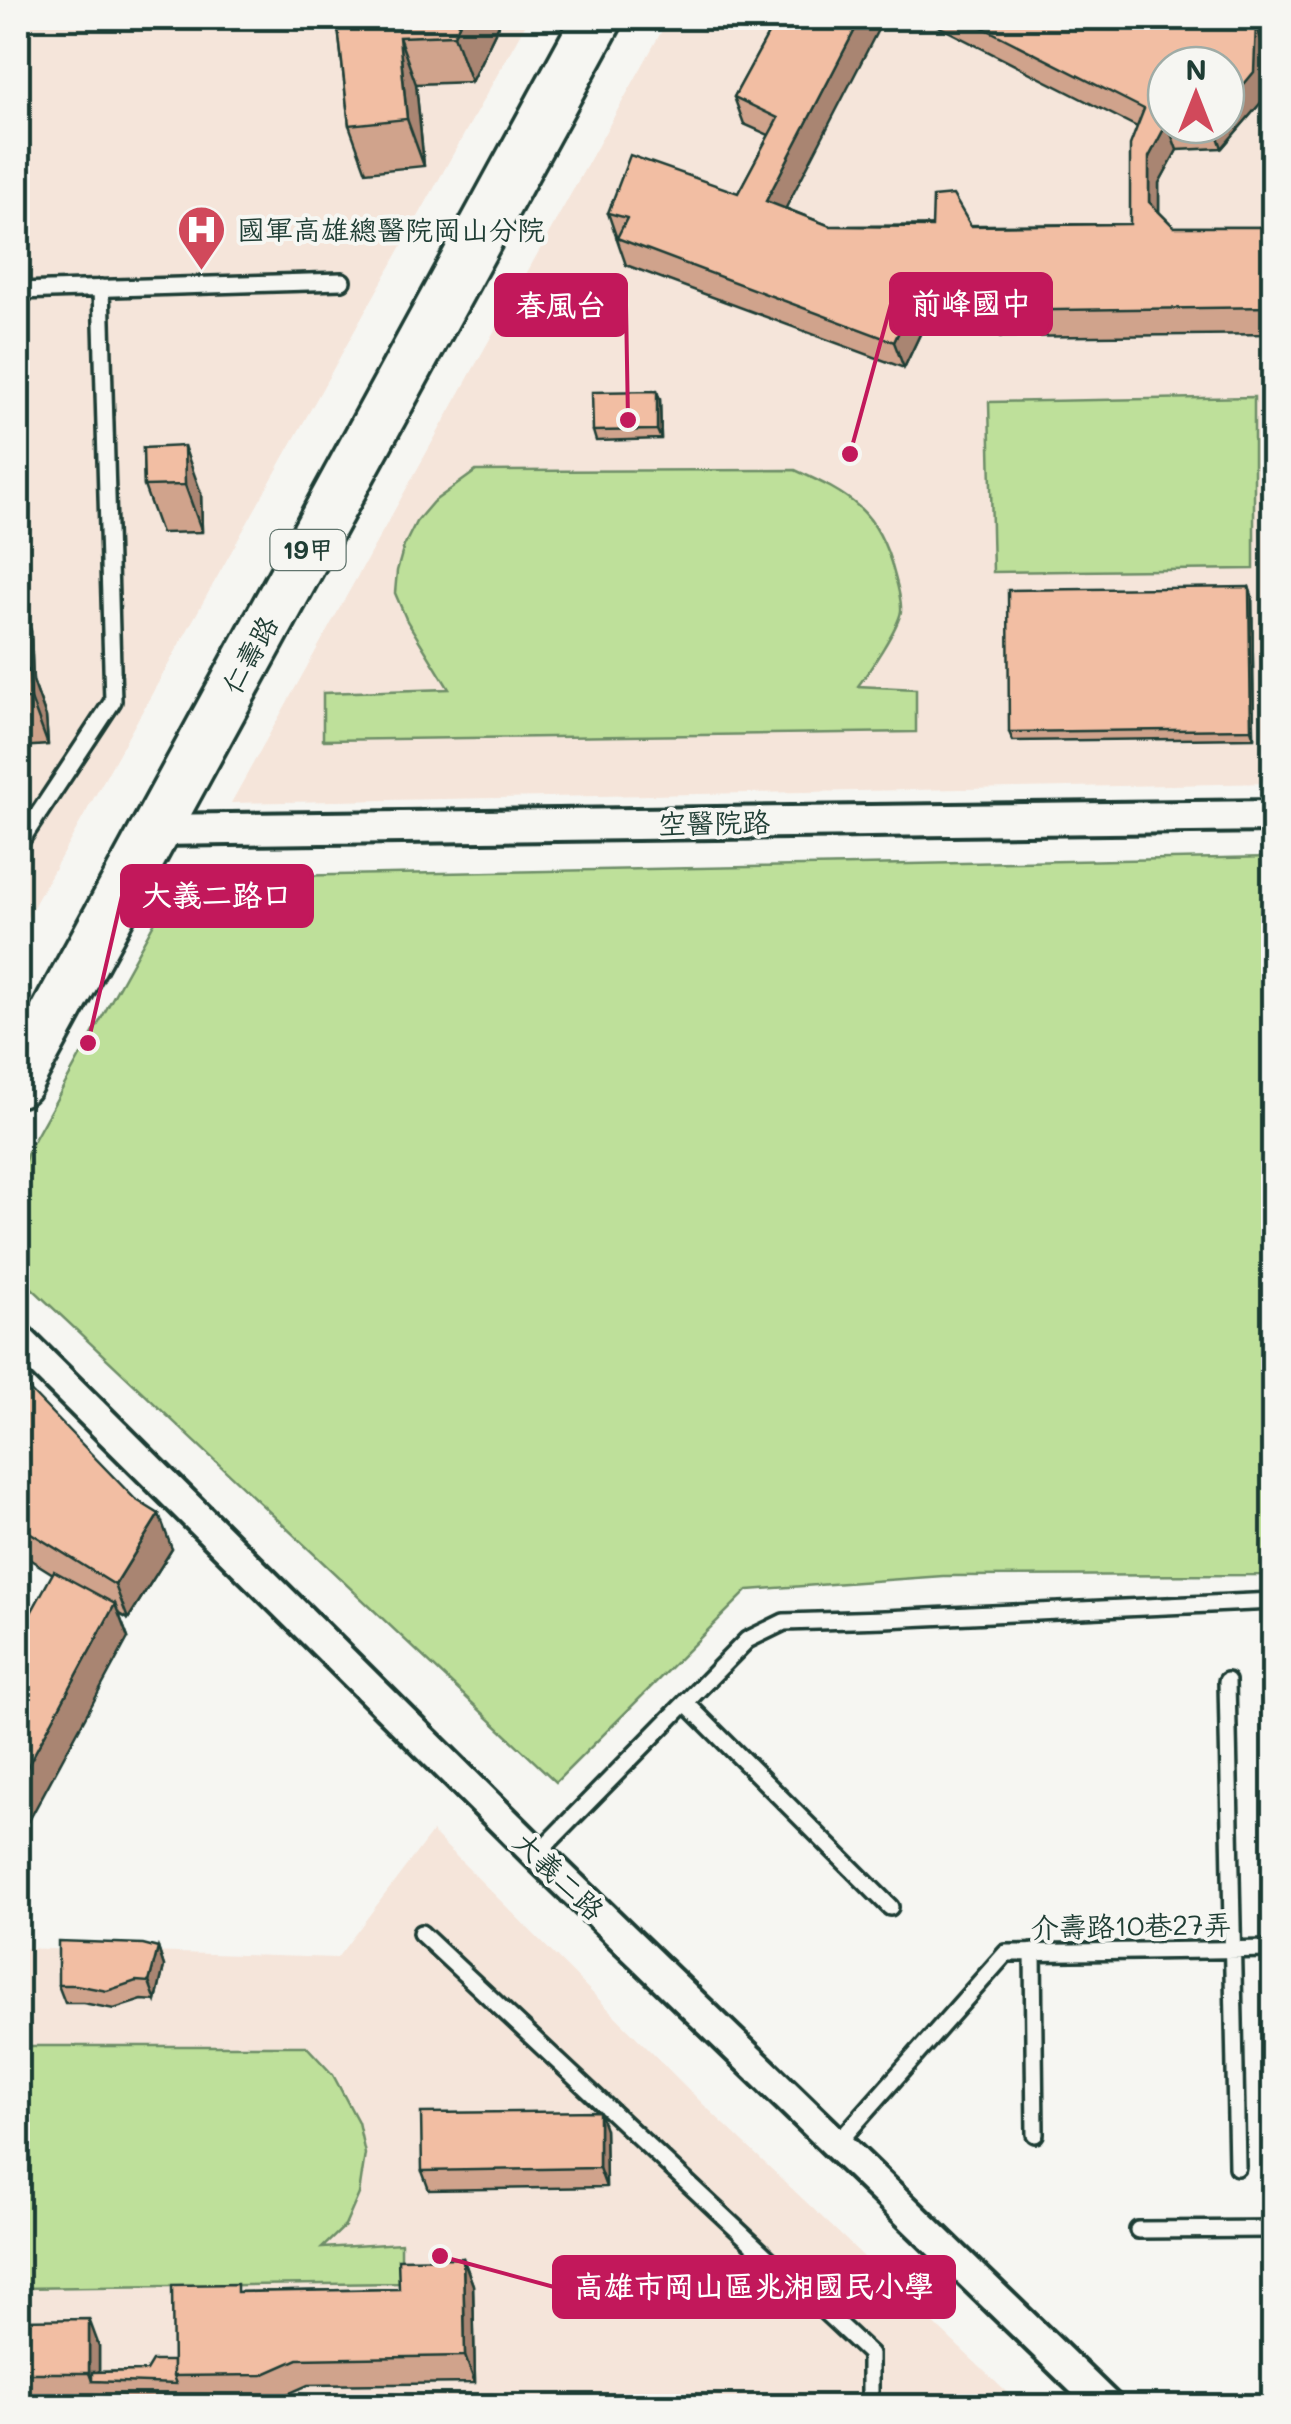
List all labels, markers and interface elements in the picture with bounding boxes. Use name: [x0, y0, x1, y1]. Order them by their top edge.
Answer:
north arrow: [1146, 45, 1246, 145]
text: N: [1185, 51, 1207, 87]
hospital icon: 國軍高雄總醫院岡山分院: [176, 204, 228, 272]
place label: 國軍高雄總醫院岡山分院: [237, 211, 545, 247]
callout: 前峰國中: [891, 274, 1051, 334]
callout: 春風台: [496, 275, 626, 335]
text: 前峰國中: [911, 282, 1031, 322]
text: 春風台: [516, 284, 606, 324]
road number: 19甲: [270, 530, 346, 570]
street label: 仁壽路: [213, 609, 285, 700]
street label: 空醫院路: [658, 803, 770, 841]
callout: 大義二路口: [122, 866, 312, 926]
text: 大義二路口: [142, 874, 292, 914]
street label: 大義二路: [507, 1823, 612, 1927]
street label: 介壽路10巷27弄: [1030, 1905, 1232, 1945]
callout: 高雄市岡山區兆湘國民小學: [554, 2257, 954, 2317]
text: 高雄市岡山區兆湘國民小學: [574, 2265, 934, 2305]

